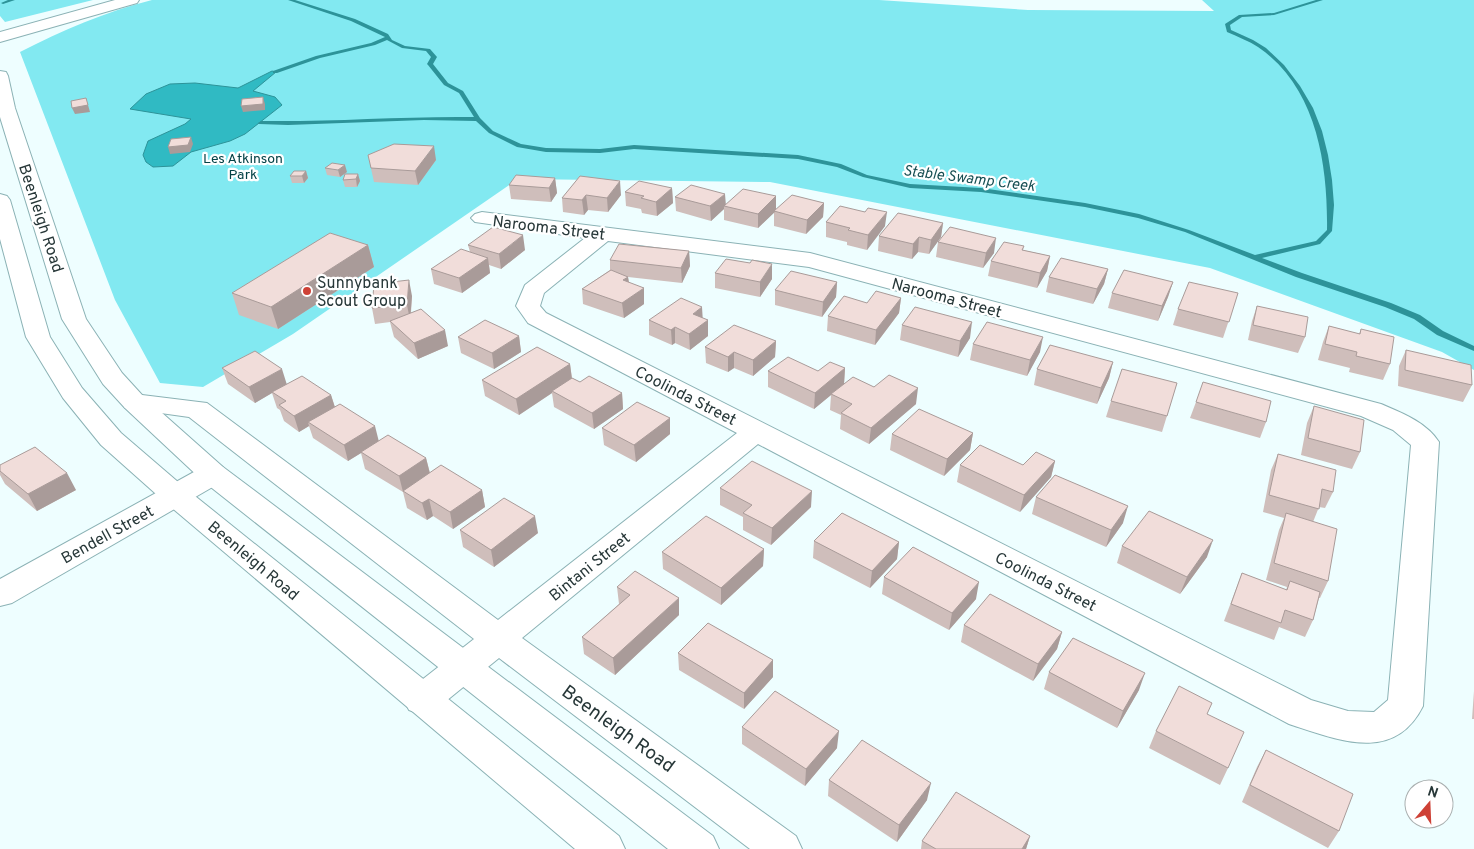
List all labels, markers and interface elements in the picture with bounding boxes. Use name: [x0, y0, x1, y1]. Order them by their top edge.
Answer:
park label: Les Atkinson Park: [203, 151, 283, 184]
street label: Beenleigh Road: [13, 162, 67, 275]
water label: Stable Swamp Creek: [902, 162, 1036, 197]
street label: Narooma Street: [491, 212, 606, 246]
place label: Sunnybank Scout Group: [317, 274, 406, 312]
street label: Narooma Street: [889, 275, 1004, 323]
marker: Sunnybank Scout Group: [301, 285, 313, 297]
street label: Coolinda Street: [631, 363, 739, 431]
street label: Bendell Street: [58, 502, 158, 569]
street label: Beenleigh Road: [203, 518, 302, 606]
street label: Bintani Street: [546, 529, 635, 606]
street label: Coolinda Street: [991, 549, 1099, 617]
street label: Beenleigh Road: [556, 680, 679, 779]
north arrow: [1404, 779, 1454, 829]
text: N: [1425, 783, 1440, 803]

